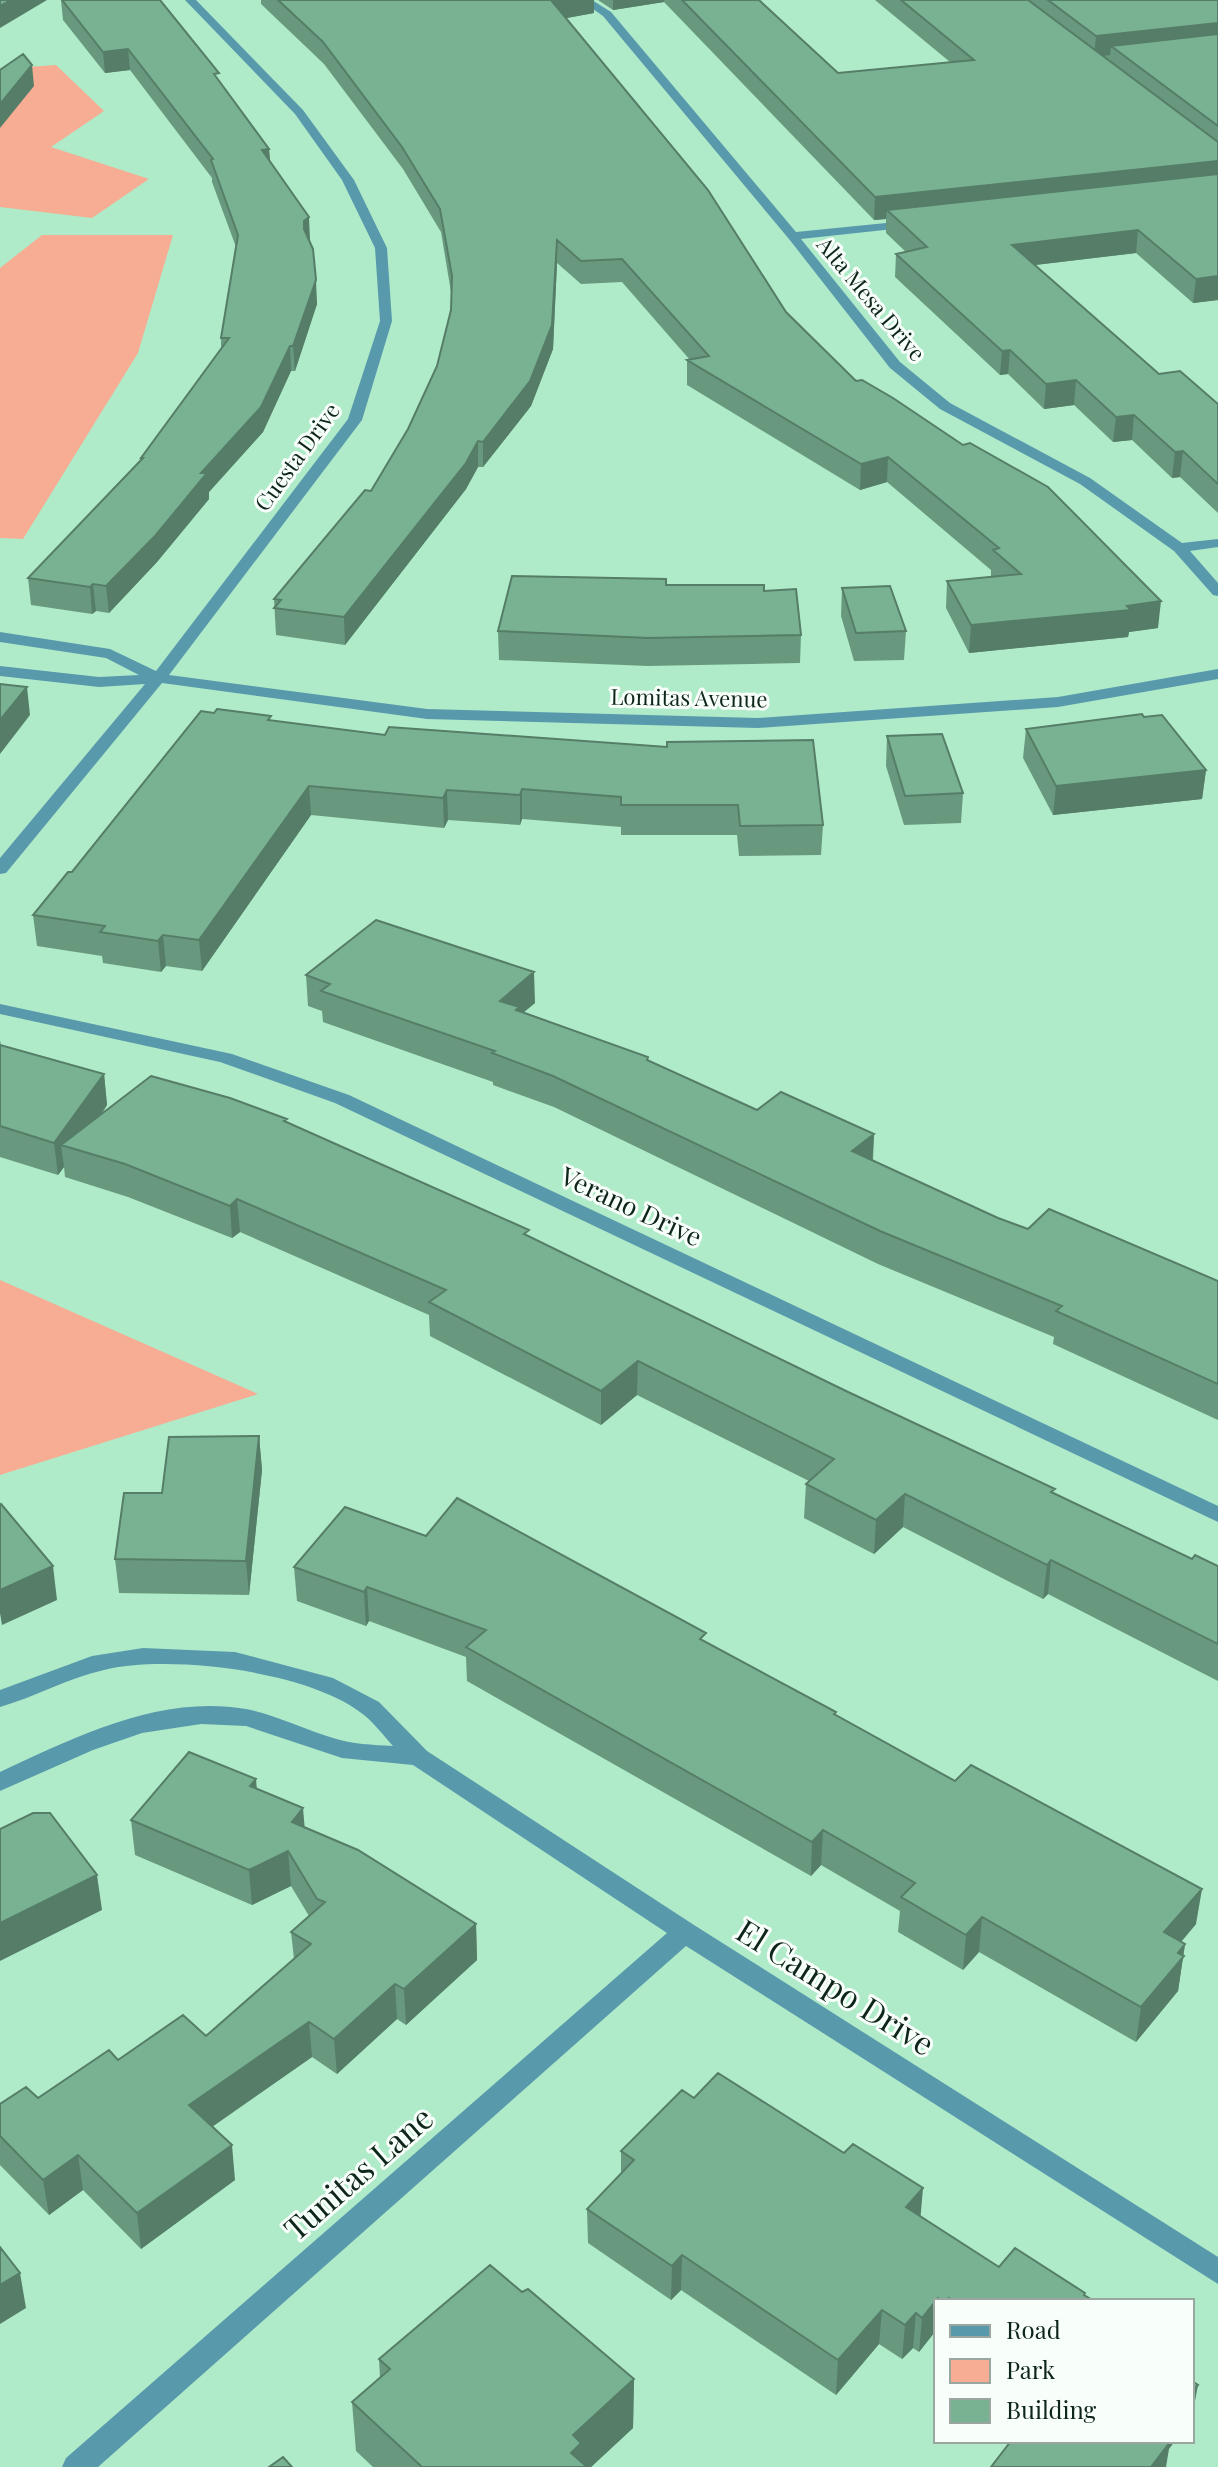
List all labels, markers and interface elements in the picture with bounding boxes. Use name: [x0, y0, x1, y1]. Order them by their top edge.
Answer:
street label: Alta Mesa Drive: [810, 229, 933, 367]
street label: Cuesta Drive: [247, 396, 346, 516]
street label: Lomitas Avenue: [610, 681, 768, 713]
street label: Verano Drive: [554, 1157, 708, 1254]
street label: El Campo Drive: [729, 1908, 943, 2064]
street label: Tunitas Lane: [274, 2095, 441, 2249]
legend: [934, 2299, 1194, 2443]
text: Road: [1006, 2313, 1061, 2345]
text: Park: [1006, 2353, 1056, 2385]
text: Building: [1006, 2393, 1097, 2425]

